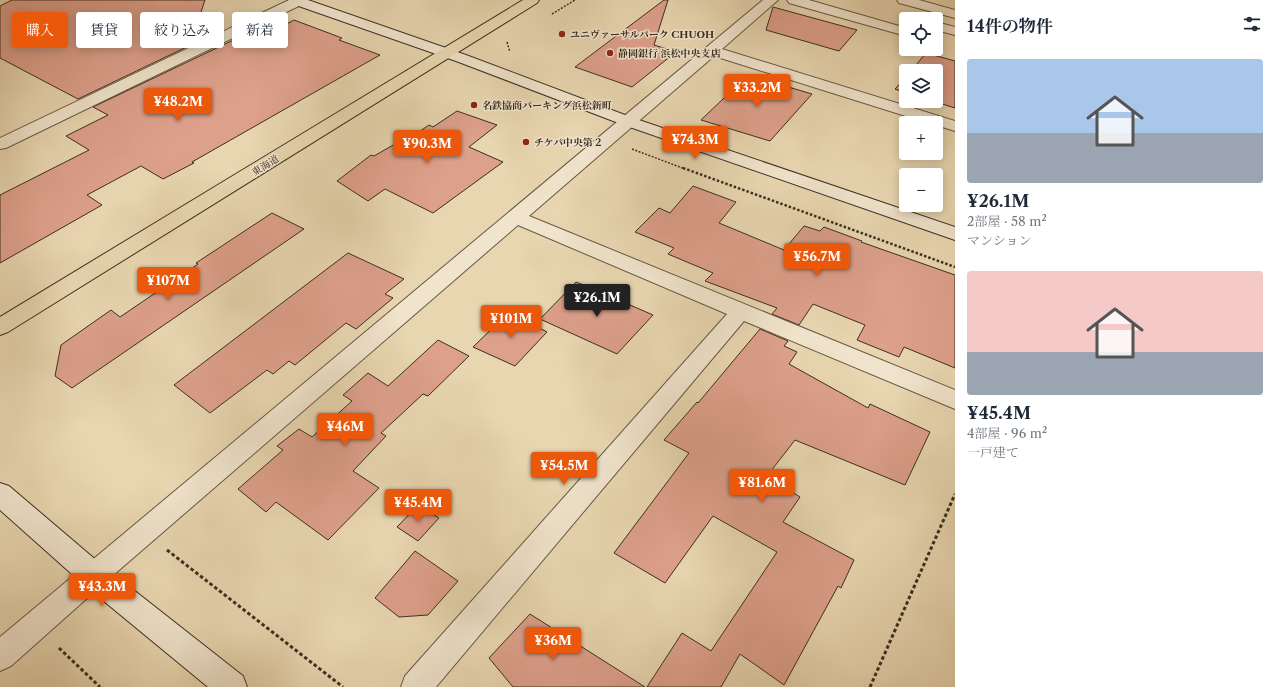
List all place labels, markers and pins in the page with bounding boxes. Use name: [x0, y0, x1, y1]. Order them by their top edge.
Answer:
place label: ユニヴァーサルパーク CHUOH: [570, 28, 714, 41]
marker: ユニヴァーサルパーク CHUOH: [557, 29, 567, 39]
place label: 静岡銀行 浜松中央支店: [618, 47, 722, 60]
marker: 静岡銀行 浜松中央支店: [605, 48, 615, 58]
pin: ¥33.2M: [724, 74, 790, 108]
pin: ¥48.2M: [145, 88, 211, 122]
place label: 名鉄協商パーキング浜松新町: [482, 99, 612, 112]
marker: 名鉄協商パーキング浜松新町: [469, 100, 479, 110]
pin: ¥74.3M: [662, 126, 728, 160]
pin: ¥90.3M: [394, 130, 460, 164]
place label: チケパ中央第２: [534, 136, 603, 149]
marker: チケパ中央第２: [521, 137, 531, 147]
pin: ¥56.7M: [784, 243, 850, 277]
pin: ¥107M: [140, 267, 196, 301]
pin: ¥26.1M: [564, 284, 630, 318]
pin: ¥101M: [483, 305, 539, 339]
pin: ¥46M: [321, 413, 369, 447]
pin: ¥54.5M: [531, 452, 597, 486]
pin: ¥81.6M: [729, 469, 795, 503]
pin: ¥45.4M: [385, 489, 451, 523]
pin: ¥43.3M: [69, 573, 135, 607]
pin: ¥36M: [529, 627, 577, 661]

